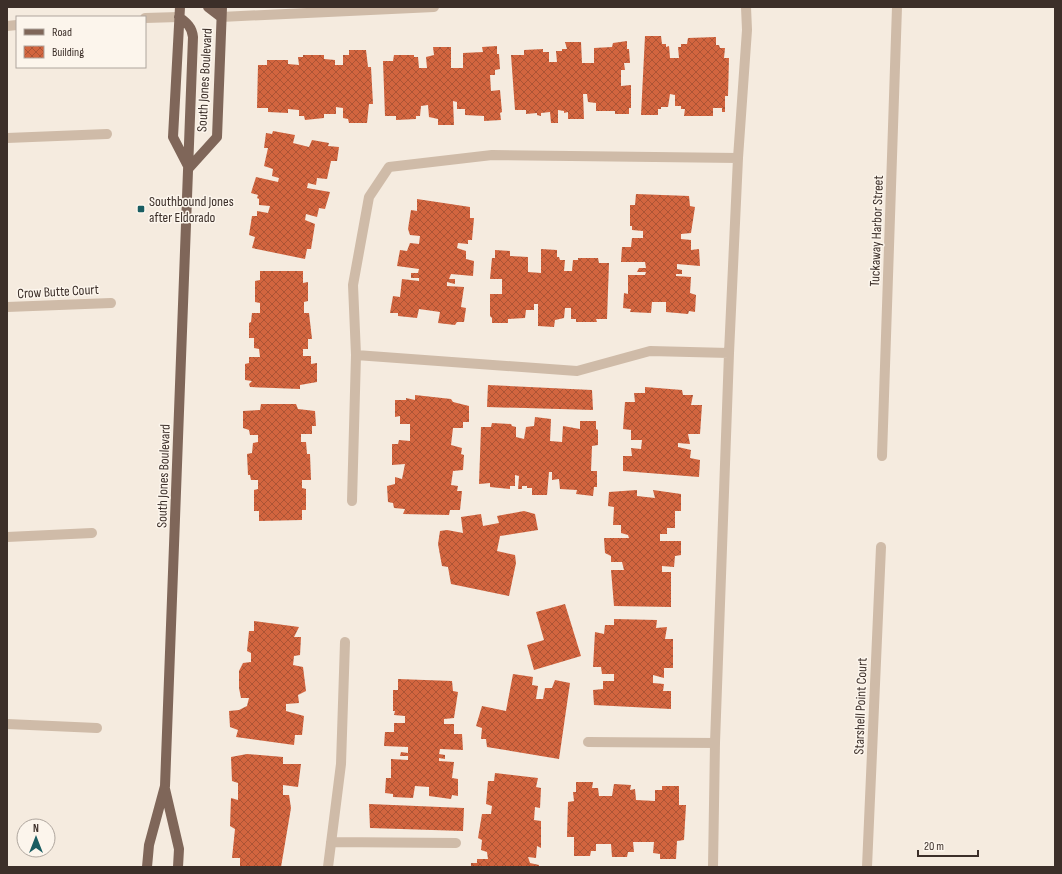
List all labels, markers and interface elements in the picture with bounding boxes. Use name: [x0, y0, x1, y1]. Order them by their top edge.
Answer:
legend: [16, 16, 146, 68]
text: Road: [52, 25, 72, 40]
street label: South Jones Boulevard: [193, 28, 216, 132]
text: Building: [52, 45, 84, 60]
street label: Tuckaway Harbor Street: [866, 175, 887, 287]
place label: Southbound Jones after Eldorado: [149, 193, 234, 226]
marker: Southbound Jones after Eldorado: [136, 204, 146, 214]
street label: Crow Butte Court: [17, 281, 99, 302]
street label: South Jones Boulevard: [153, 424, 174, 528]
street label: Starshell Point Court: [850, 657, 871, 755]
north arrow: [16, 818, 56, 858]
text: N: [33, 822, 39, 835]
scale bar: [918, 832, 978, 858]
text: 20 m: [924, 839, 944, 854]

